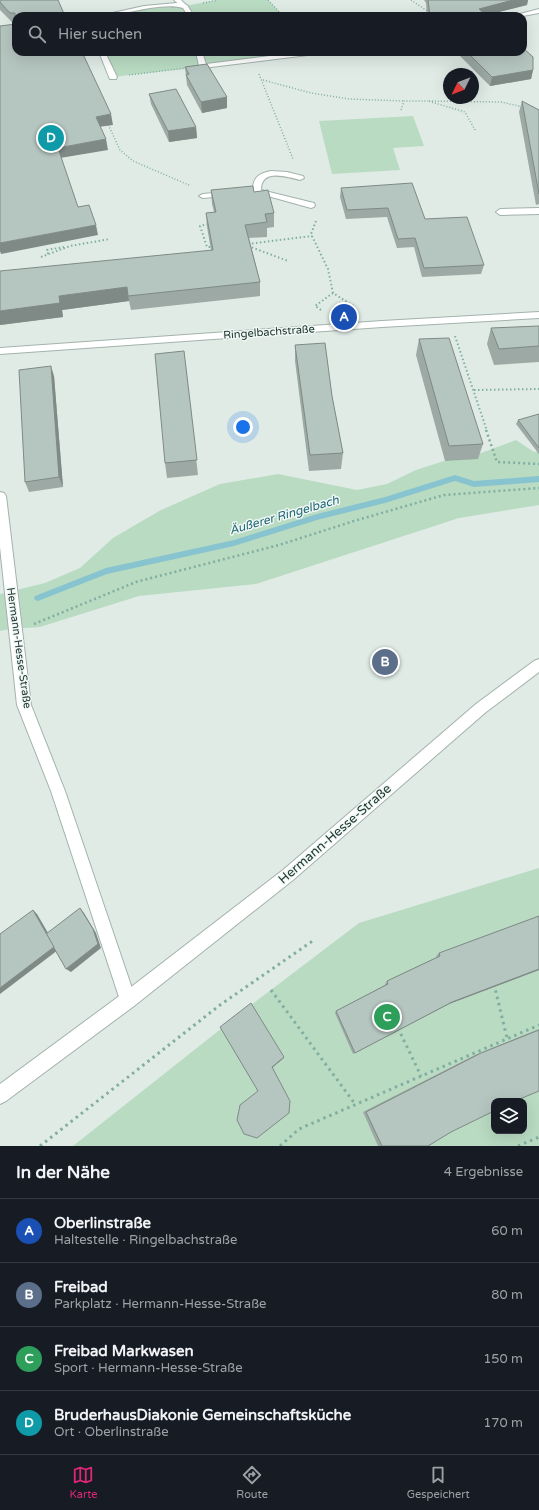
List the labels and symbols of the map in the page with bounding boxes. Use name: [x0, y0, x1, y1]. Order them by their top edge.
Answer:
north arrow: [443, 68, 479, 104]
pin: D: [38, 123, 64, 153]
pin: A: [331, 302, 357, 332]
street label: Ringelbachstraße: [223, 322, 315, 342]
your location: [233, 417, 253, 437]
water label: Äußerer Ringelbach: [228, 492, 341, 537]
street label: Hermann-Hesse-Straße: [4, 587, 34, 709]
pin: B: [372, 647, 398, 677]
street label: Hermann-Hesse-Straße: [275, 781, 395, 887]
pin: C: [374, 1002, 400, 1032]

